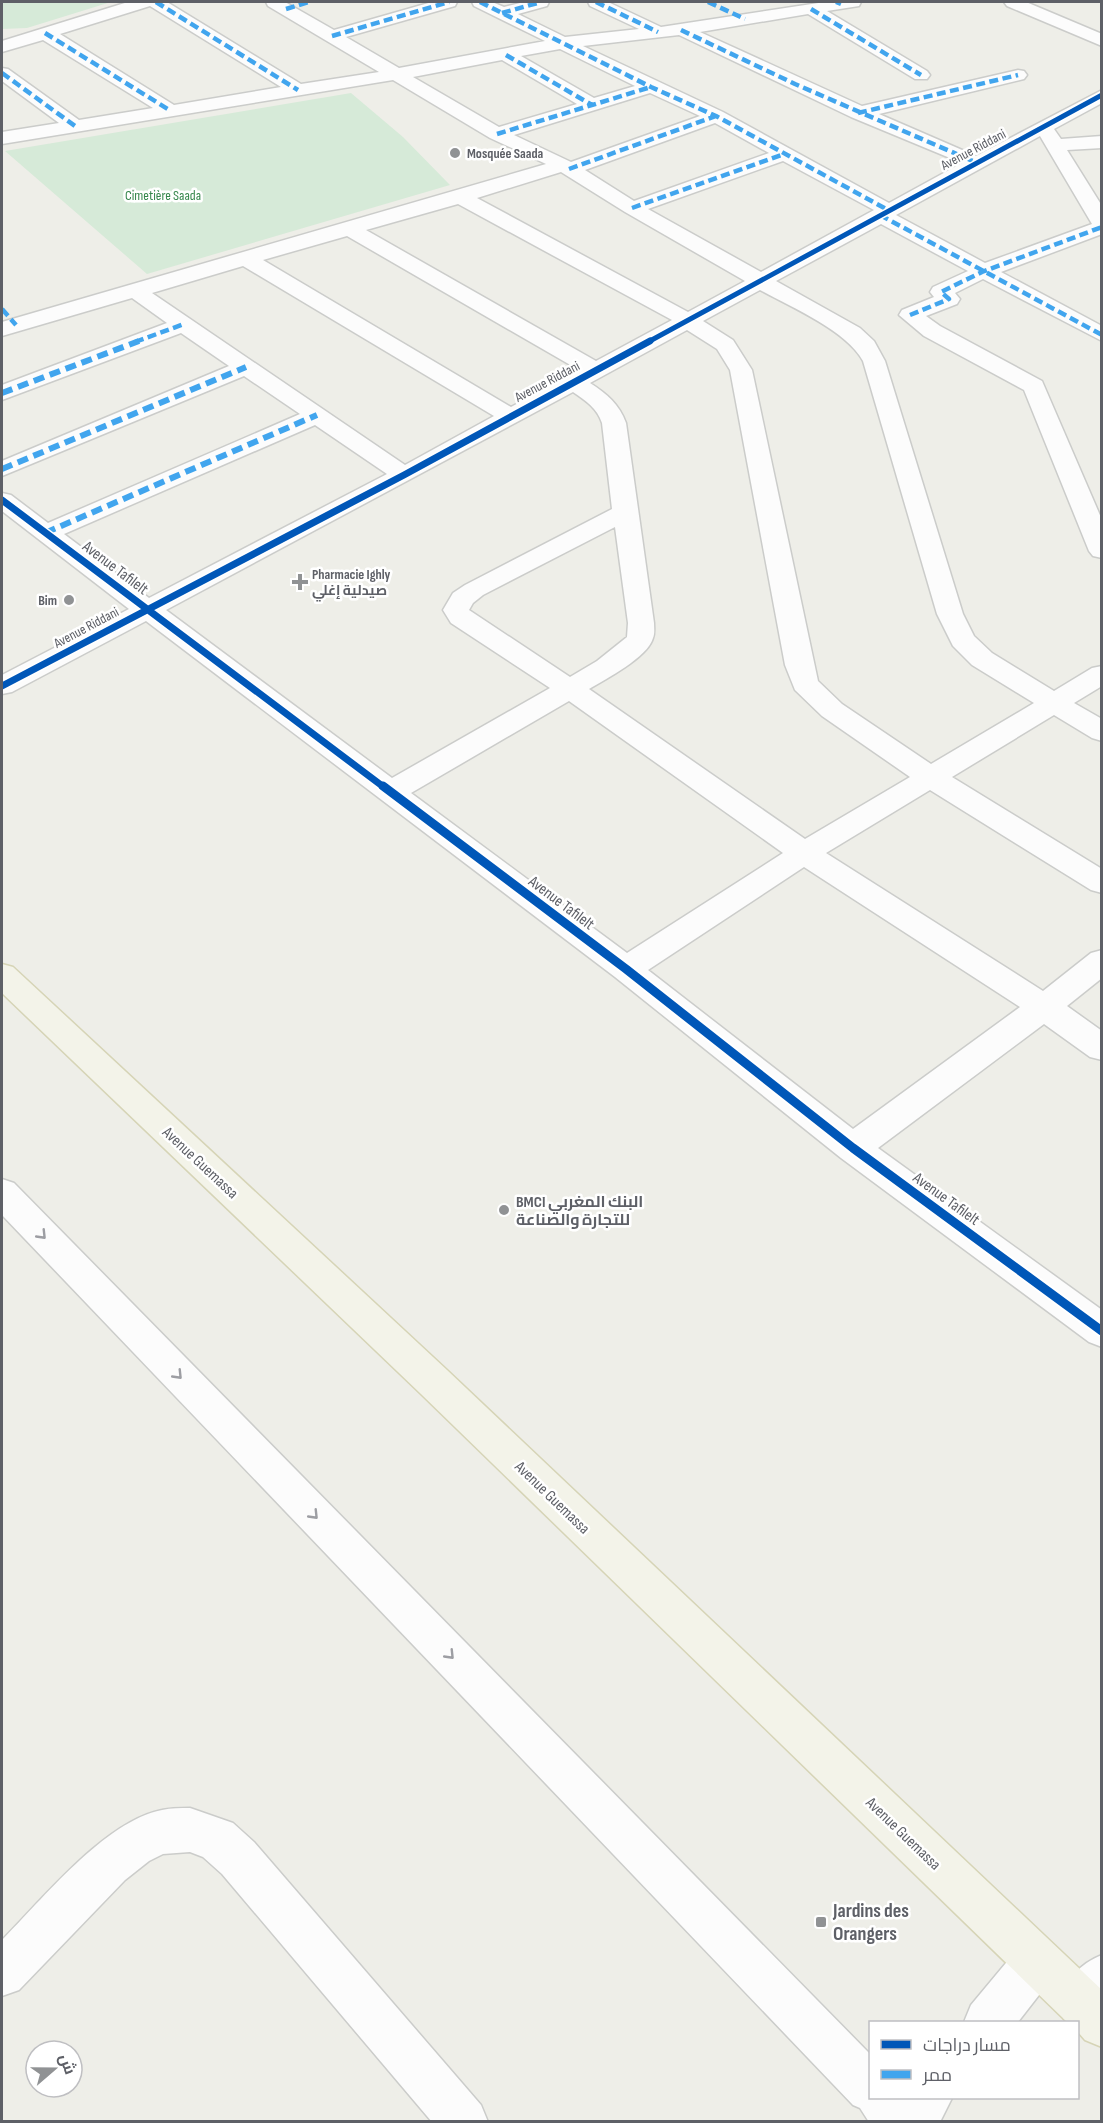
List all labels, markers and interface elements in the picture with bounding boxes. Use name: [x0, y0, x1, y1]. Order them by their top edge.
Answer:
street label: Avenue Riddani: [937, 125, 1009, 174]
place label: Mosquée Saada: [467, 145, 544, 162]
marker: Mosquée Saada: [448, 146, 462, 160]
park label: Cimetière Saada: [125, 187, 201, 204]
street label: Avenue Riddani: [511, 357, 583, 406]
street label: Avenue Tafilelt: [78, 537, 152, 599]
place label: Pharmacie Ighly صيدلية إغلي: [312, 566, 391, 602]
marker: Pharmacie Ighly صيدلية إغلي: [293, 575, 307, 589]
place label: Bim: [38, 592, 57, 609]
marker: Bim: [62, 593, 76, 607]
street label: Avenue Riddani: [50, 603, 122, 652]
street label: Avenue Tafilelt: [524, 872, 598, 934]
street label: Avenue Guemassa: [157, 1123, 242, 1203]
street label: Avenue Tafilelt: [908, 1168, 983, 1230]
place label: BMCI البنك المغربي للتجارة والصناعة: [516, 1193, 643, 1230]
marker: BMCI البنك المغربي للتجارة والصناعة: [497, 1203, 511, 1217]
one-way arrow: [35, 1228, 46, 1239]
one-way arrow: [171, 1369, 182, 1379]
street label: Avenue Guemassa: [510, 1457, 593, 1538]
one-way arrow: [307, 1508, 318, 1518]
one-way arrow: [442, 1647, 453, 1658]
street label: Avenue Guemassa: [861, 1793, 944, 1874]
place label: Jardins des Orangers: [832, 1899, 909, 1946]
marker: Jardins des Orangers: [814, 1915, 828, 1929]
legend: [869, 2021, 1079, 2099]
text: مسار دراجات: [923, 2035, 1011, 2056]
north arrow: [24, 2039, 84, 2099]
text: ش: [54, 2051, 79, 2077]
text: ممر: [922, 2065, 952, 2086]

